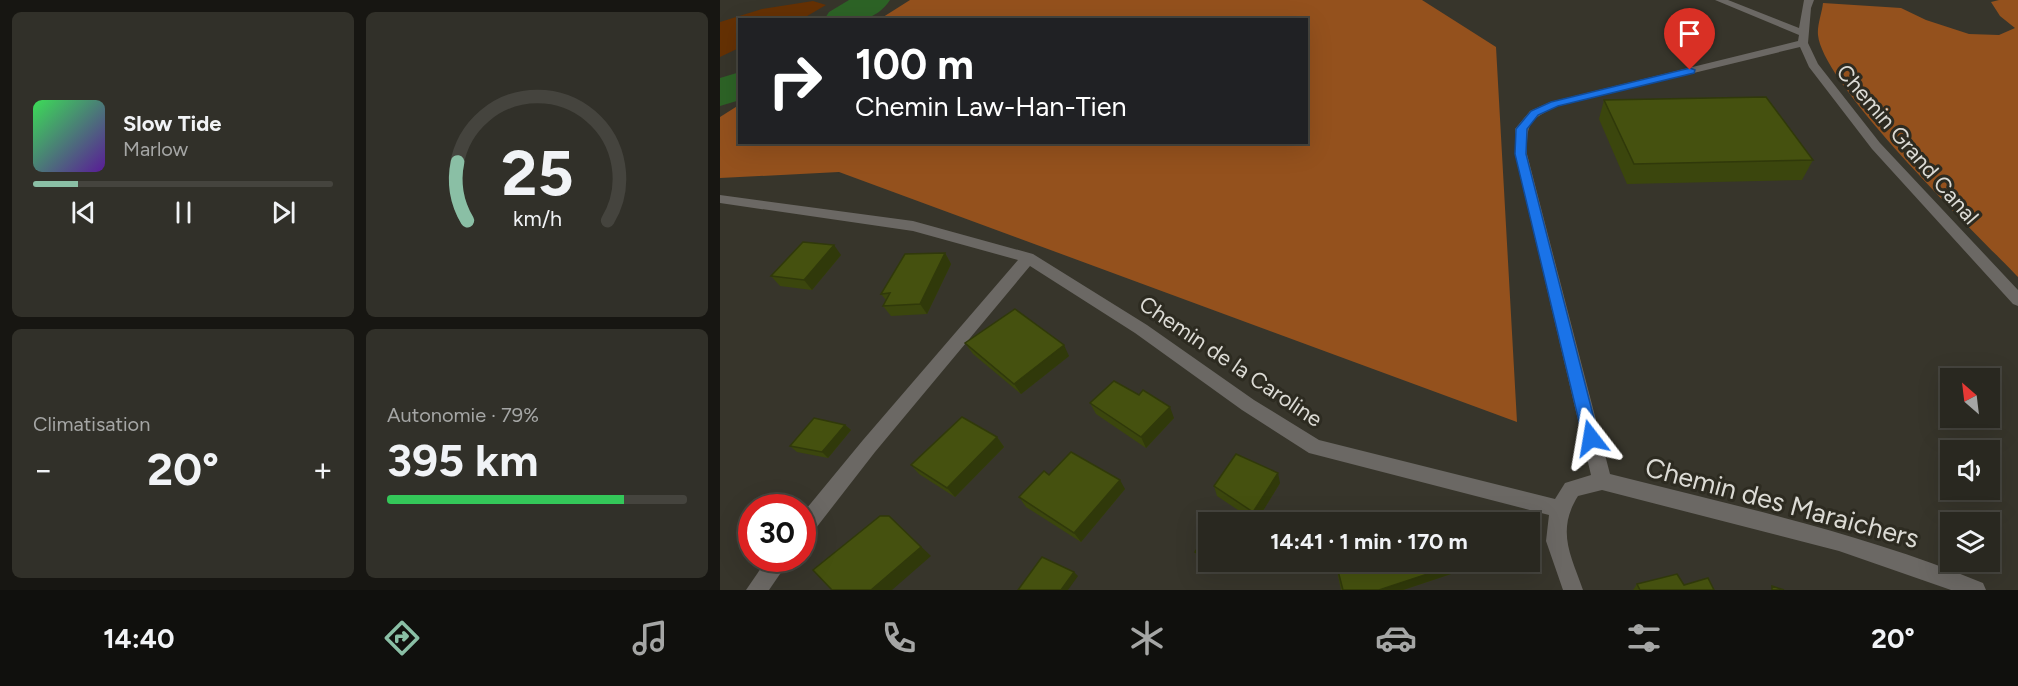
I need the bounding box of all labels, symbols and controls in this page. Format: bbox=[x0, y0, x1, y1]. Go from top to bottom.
pin bbox=[1664, 8, 1715, 70]
icon: arrive bbox=[1673, 17, 1706, 50]
text: 100 m bbox=[855, 39, 974, 90]
icon: right bbox=[756, 42, 834, 120]
street label: Chemin Grand Canal bbox=[1831, 59, 1984, 230]
text: Chemin Law-Han-Tien bbox=[855, 90, 1127, 123]
text: Slow Tide bbox=[123, 110, 222, 137]
text: Marlow bbox=[123, 137, 188, 161]
text: 25 bbox=[501, 137, 573, 212]
icon: previous bbox=[67, 196, 100, 229]
icon: pause bbox=[167, 196, 200, 229]
icon: next bbox=[267, 196, 300, 229]
text: km/h bbox=[513, 207, 561, 232]
street label: Chemin de la Caroline bbox=[1134, 290, 1327, 433]
north arrow bbox=[1940, 368, 2000, 428]
map controls bbox=[1940, 368, 2000, 572]
text: Autonomie · 79% bbox=[387, 403, 539, 427]
position arrow bbox=[1559, 406, 1623, 470]
text: Climatisation bbox=[33, 412, 150, 436]
text: 395 km bbox=[387, 433, 538, 487]
button: sound bbox=[1940, 440, 2000, 500]
text: 20° bbox=[147, 442, 219, 496]
text: − bbox=[33, 450, 54, 489]
text: + bbox=[312, 450, 333, 489]
street label: Chemin des Maraichers bbox=[1642, 450, 1923, 555]
speed limit sign: 30 bbox=[738, 494, 816, 572]
button: layers bbox=[1940, 512, 2000, 572]
text: 14:41 · 1 min · 170 m bbox=[1270, 528, 1468, 555]
icon: directions bbox=[381, 617, 423, 659]
icon: music bbox=[629, 617, 671, 659]
icon: phone bbox=[878, 617, 920, 659]
icon: climate bbox=[1126, 617, 1168, 659]
icon: car bbox=[1375, 617, 1417, 659]
icon: filters bbox=[1623, 617, 1665, 659]
text: 14:40 bbox=[103, 622, 174, 655]
text: 20° bbox=[1871, 622, 1915, 655]

